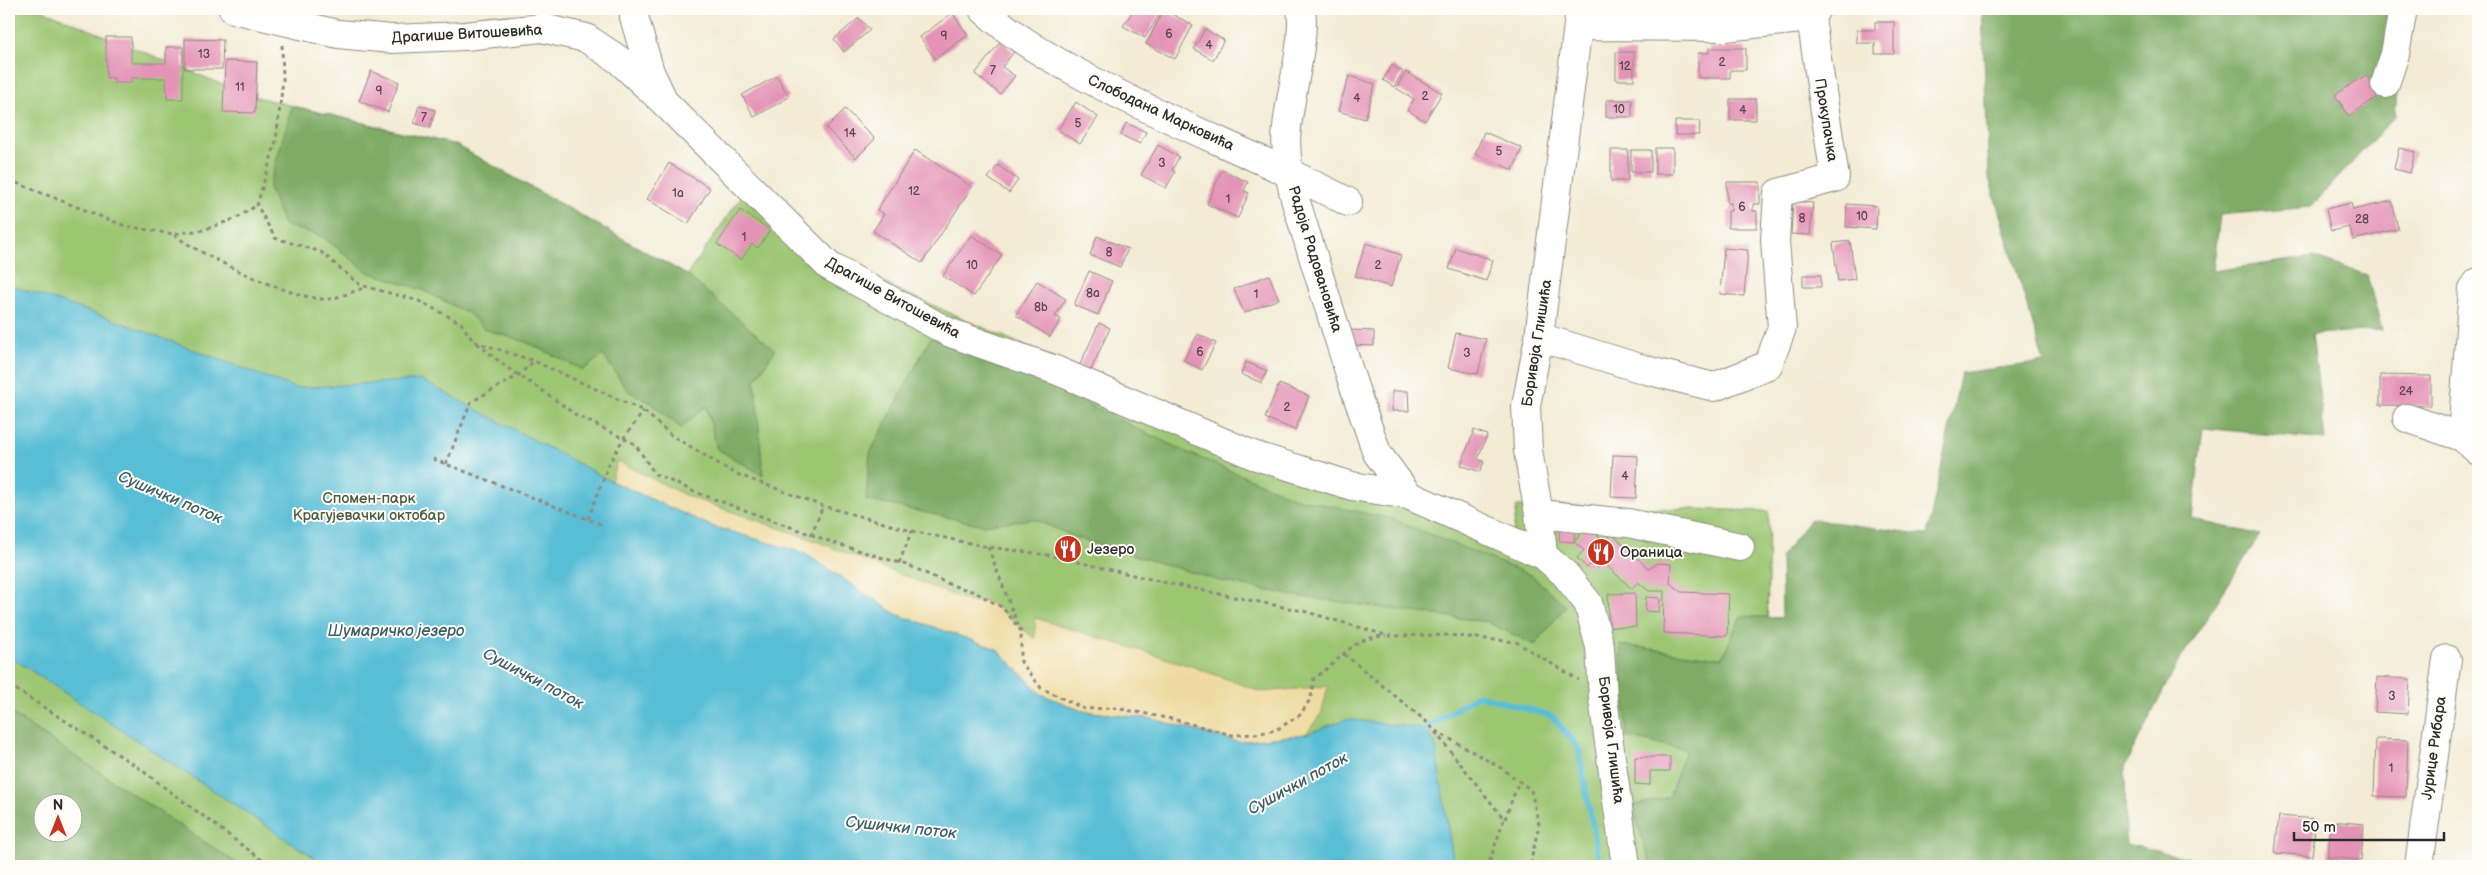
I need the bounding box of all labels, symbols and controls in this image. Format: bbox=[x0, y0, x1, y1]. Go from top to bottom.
street label: Драгише Витошевића bbox=[391, 21, 543, 47]
house number: 6 bbox=[1165, 27, 1173, 42]
house number: 9 bbox=[941, 29, 948, 44]
house number: 4 bbox=[1205, 38, 1213, 53]
house number: 13 bbox=[198, 47, 210, 62]
house number: 2 bbox=[1718, 55, 1726, 70]
house number: 12 bbox=[1619, 59, 1631, 74]
house number: 7 bbox=[990, 63, 996, 78]
street label: Слободана Марковића bbox=[1085, 71, 1237, 155]
street label: Прокупачка bbox=[1810, 77, 1842, 163]
house number: 11 bbox=[235, 80, 245, 95]
house number: 9 bbox=[376, 84, 383, 99]
house number: 2 bbox=[1421, 89, 1429, 104]
house number: 4 bbox=[1353, 91, 1361, 106]
house number: 10 bbox=[1613, 102, 1625, 117]
house number: 4 bbox=[1739, 103, 1747, 118]
house number: 7 bbox=[421, 110, 427, 125]
house number: 5 bbox=[1075, 116, 1082, 131]
house number: 14 bbox=[844, 126, 857, 141]
house number: 5 bbox=[1496, 144, 1503, 159]
house number: 3 bbox=[1158, 156, 1166, 171]
street label: Радоја Радовановића bbox=[1284, 183, 1346, 335]
house number: 12 bbox=[908, 184, 920, 199]
house number: 1a bbox=[672, 186, 684, 201]
house number: 1 bbox=[1226, 192, 1230, 207]
house number: 6 bbox=[1738, 200, 1746, 215]
house number: 10 bbox=[1856, 209, 1868, 224]
house number: 8 bbox=[1799, 211, 1806, 226]
house number: 28 bbox=[2355, 212, 2369, 227]
house number: 1 bbox=[742, 230, 746, 245]
house number: 8 bbox=[1106, 245, 1113, 260]
street label: Драгише Витошевића bbox=[822, 253, 964, 343]
house number: 10 bbox=[966, 258, 978, 273]
house number: 2 bbox=[1374, 258, 1382, 273]
street label: Боривоја Глишића bbox=[1518, 278, 1556, 408]
house number: 8a bbox=[1086, 286, 1100, 301]
house number: 1 bbox=[1254, 287, 1258, 302]
house number: 8b bbox=[1034, 300, 1048, 315]
house number: 6 bbox=[1196, 345, 1204, 360]
house number: 3 bbox=[1463, 346, 1471, 361]
house number: 24 bbox=[2399, 384, 2414, 399]
house number: 2 bbox=[1283, 400, 1291, 415]
water label: Сушички поток bbox=[115, 467, 225, 529]
house number: 4 bbox=[1621, 469, 1629, 484]
park label: Спомен-парк Крагујевачки октобар bbox=[293, 489, 446, 525]
restaurant icon: Језеро bbox=[1053, 534, 1083, 564]
restaurant icon: Ораница bbox=[1586, 537, 1616, 567]
place label: Језеро bbox=[1087, 540, 1134, 559]
place label: Ораница bbox=[1620, 543, 1683, 562]
water label: Шумаричко језеро bbox=[328, 622, 465, 641]
water label: Сушички поток bbox=[479, 644, 587, 714]
street label: Боривоја Глишића bbox=[1594, 675, 1628, 805]
house number: 3 bbox=[2388, 689, 2396, 704]
street label: Јурице Рибара bbox=[2417, 695, 2451, 801]
water label: Сушички поток bbox=[1245, 748, 1352, 819]
house number: 1 bbox=[2389, 761, 2393, 776]
north arrow bbox=[32, 792, 82, 842]
text: N bbox=[53, 797, 63, 814]
scale bar bbox=[2294, 810, 2444, 842]
water label: Сушички поток bbox=[845, 813, 958, 843]
text: 50 m bbox=[2302, 818, 2336, 837]

